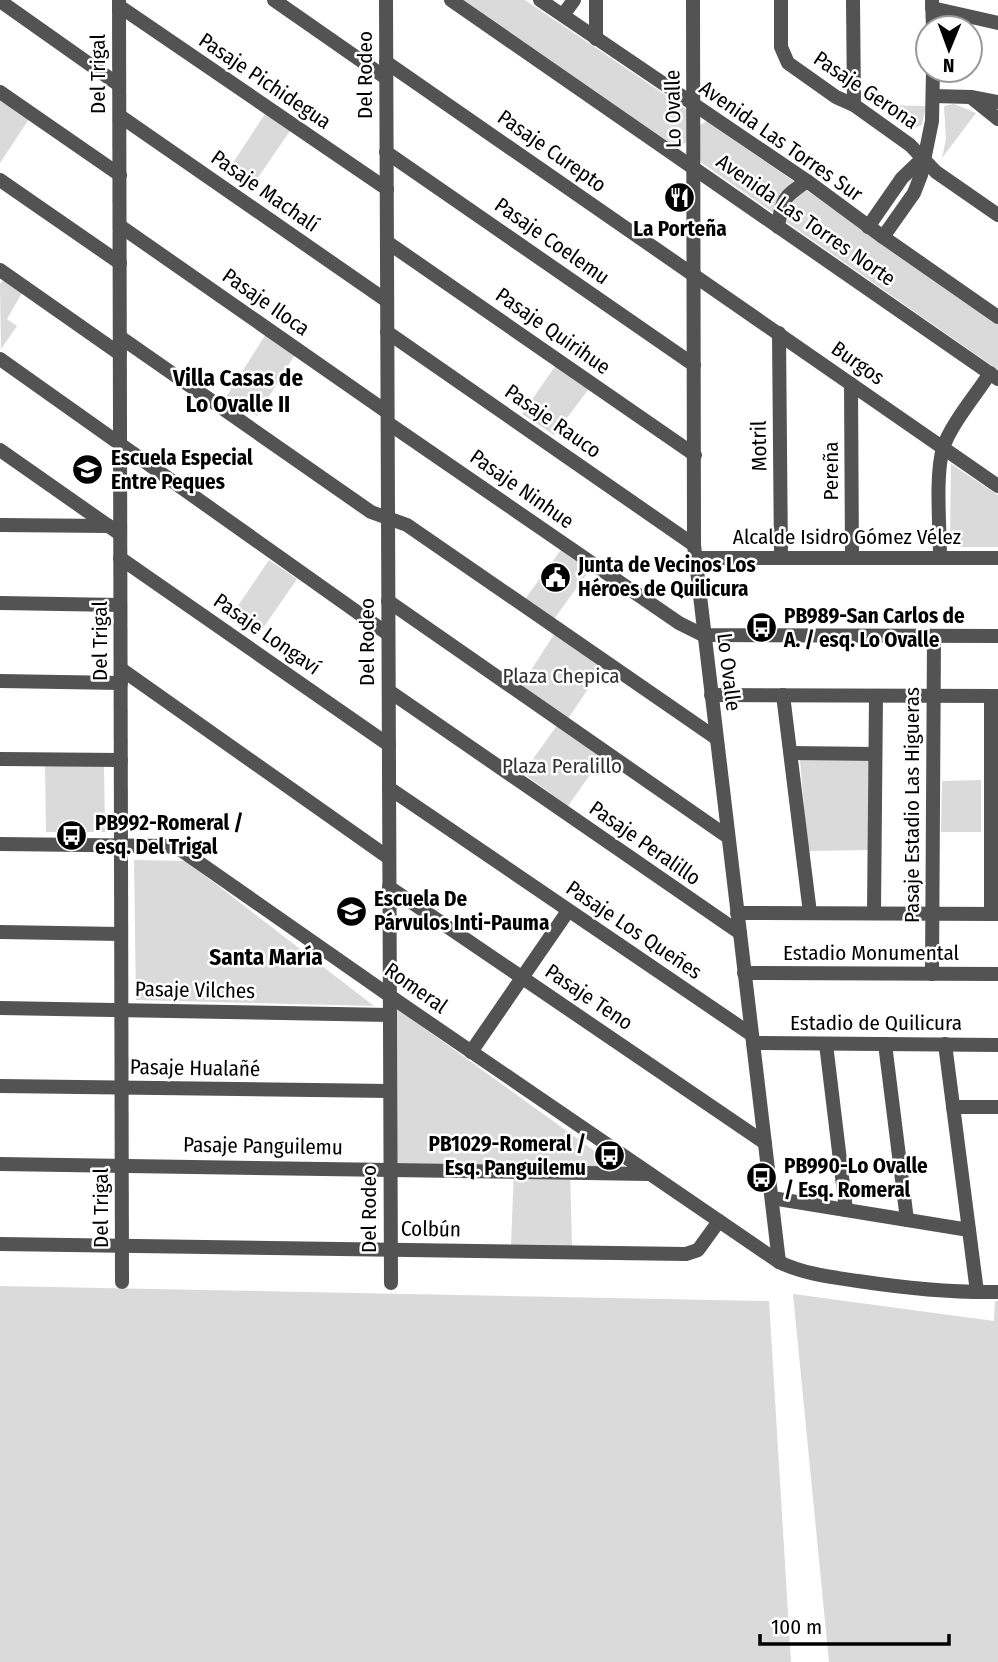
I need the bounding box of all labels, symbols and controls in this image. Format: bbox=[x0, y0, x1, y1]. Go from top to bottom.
north arrow bbox=[914, 14, 984, 84]
street label: Pasaje Pichidegua bbox=[194, 27, 336, 135]
street label: Del Rodeo bbox=[352, 31, 378, 119]
street label: Del Trigal bbox=[85, 34, 111, 114]
street label: Pasaje Gerona bbox=[809, 45, 923, 135]
text: N bbox=[943, 54, 955, 77]
street label: Lo Ovalle bbox=[659, 70, 687, 148]
street label: Avenida Las Torres Sur bbox=[694, 75, 868, 207]
street label: Pasaje Curepto bbox=[493, 104, 611, 198]
street label: Pasaje Machalí bbox=[206, 144, 324, 238]
street label: Avenida Las Torres Norte bbox=[711, 148, 901, 292]
restaurant icon: La Porteña bbox=[663, 180, 697, 214]
street label: Pasaje Coelemu bbox=[490, 192, 614, 290]
place label: La Porteña bbox=[633, 216, 727, 242]
street label: Pasaje Iloca bbox=[217, 263, 315, 341]
street label: Pasaje Quirihue bbox=[491, 282, 615, 380]
street label: Burgos bbox=[826, 335, 890, 391]
district label: Villa Casas de Lo Ovalle II bbox=[172, 364, 303, 418]
street label: Pasaje Rauco bbox=[500, 378, 606, 464]
street label: Motril bbox=[746, 420, 772, 472]
street label: Pereña bbox=[818, 441, 844, 501]
street label: Pasaje Ninhue bbox=[465, 444, 579, 534]
place label: Escuela Especial Entre Peques bbox=[111, 445, 253, 495]
school or university icon: Escuela Especial Entre Peques bbox=[71, 453, 105, 487]
street label: Alcalde Isidro Gómez Vélez bbox=[733, 524, 961, 550]
place label: Junta de Vecinos Los Héroes de Quilicura bbox=[577, 552, 756, 602]
public building icon: Junta de Vecinos Los Héroes de Quilicura bbox=[538, 560, 572, 594]
street label: Pasaje Longaví bbox=[209, 588, 325, 680]
street label: Del Rodeo bbox=[354, 598, 380, 686]
street label: Del Trigal bbox=[87, 601, 113, 681]
place label: PB989-San Carlos de A. / esq. Lo Ovalle bbox=[783, 603, 965, 653]
bus stop icon: PB989-San Carlos de A. / esq. Lo Ovalle bbox=[744, 611, 778, 645]
street label: Lo Ovalle bbox=[711, 631, 747, 713]
park label: Plaza Chepica bbox=[502, 663, 620, 689]
street label: Pasaje Estadio Las Higueras bbox=[899, 687, 925, 923]
park label: Plaza Peralillo bbox=[502, 753, 622, 779]
street label: Pasaje Peralillo bbox=[584, 795, 706, 891]
place label: PB992-Romeral / esq. Del Trigal bbox=[95, 810, 243, 860]
bus stop icon: PB992-Romeral / esq. Del Trigal bbox=[55, 818, 89, 852]
street label: Pasaje Los Queñes bbox=[561, 875, 707, 985]
place label: Escuela De Párvulos Inti-Pauma bbox=[374, 886, 549, 936]
school or university icon: Escuela De Párvulos Inti-Pauma bbox=[334, 894, 368, 928]
street label: Estadio Monumental bbox=[783, 940, 960, 966]
district label: Santa María bbox=[209, 943, 323, 971]
street label: Romeral bbox=[379, 957, 453, 1019]
street label: Pasaje Teno bbox=[540, 958, 638, 1036]
street label: Pasaje Vilches bbox=[135, 976, 255, 1004]
street label: Estadio de Quilicura bbox=[790, 1010, 962, 1036]
street label: Pasaje Hualañé bbox=[130, 1054, 260, 1082]
place label: PB1029-Romeral / Esq. Panguilemu bbox=[429, 1131, 586, 1181]
street label: Pasaje Panguilemu bbox=[183, 1132, 343, 1160]
bus stop icon: PB1029-Romeral / Esq. Panguilemu bbox=[592, 1139, 626, 1173]
place label: PB990-Lo Ovalle / Esq. Romeral bbox=[784, 1153, 928, 1203]
bus stop icon: PB990-Lo Ovalle / Esq. Romeral bbox=[744, 1161, 778, 1195]
street label: Del Rodeo bbox=[356, 1165, 382, 1253]
street label: Del Trigal bbox=[88, 1168, 114, 1248]
street label: Colbún bbox=[401, 1215, 461, 1243]
scale bar bbox=[760, 1602, 949, 1646]
text: 100 m bbox=[771, 1614, 822, 1640]

